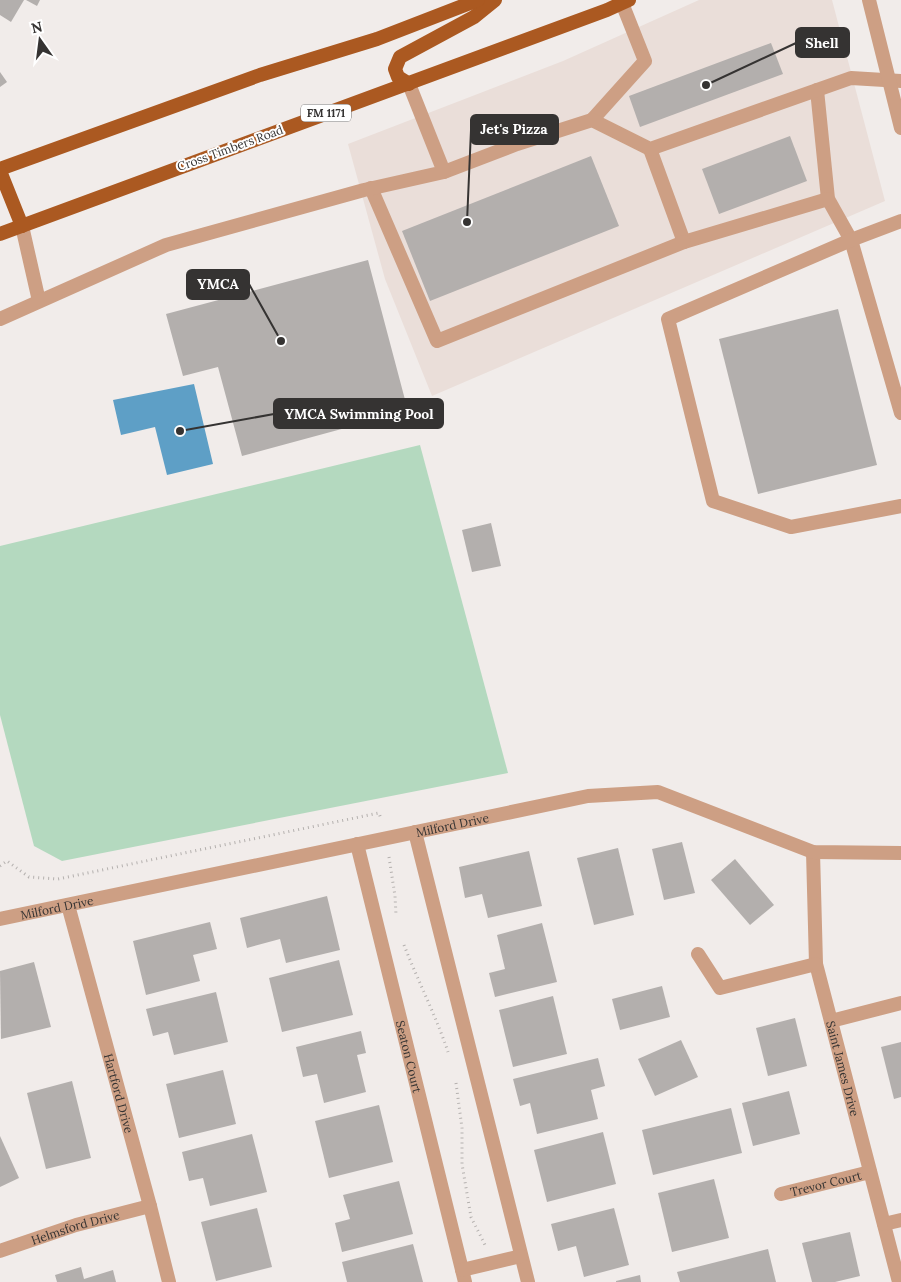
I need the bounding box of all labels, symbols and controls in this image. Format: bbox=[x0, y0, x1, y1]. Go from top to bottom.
north arrow bbox=[15, 15, 65, 65]
text: N bbox=[29, 17, 44, 37]
callout: Shell bbox=[796, 28, 849, 57]
text: Shell bbox=[805, 34, 839, 52]
road number: FM 1171 bbox=[301, 105, 351, 122]
callout: Jet's Pizza bbox=[471, 115, 558, 144]
text: Jet's Pizza bbox=[480, 120, 548, 138]
street label: Cross Timbers Road bbox=[175, 122, 285, 174]
callout: YMCA bbox=[187, 270, 249, 299]
text: YMCA bbox=[197, 275, 239, 293]
callout: YMCA Swimming Pool bbox=[274, 399, 443, 428]
text: YMCA Swimming Pool bbox=[284, 405, 434, 423]
street label: Milford Drive bbox=[414, 809, 491, 839]
street label: Milford Drive bbox=[19, 892, 95, 922]
street label: Seaton Court bbox=[393, 1019, 426, 1095]
street label: Saint James Drive bbox=[824, 1019, 863, 1118]
street label: Hartford Drive bbox=[101, 1052, 137, 1135]
street label: Trevor Court bbox=[788, 1167, 863, 1199]
street label: Helmsford Drive bbox=[29, 1207, 121, 1247]

